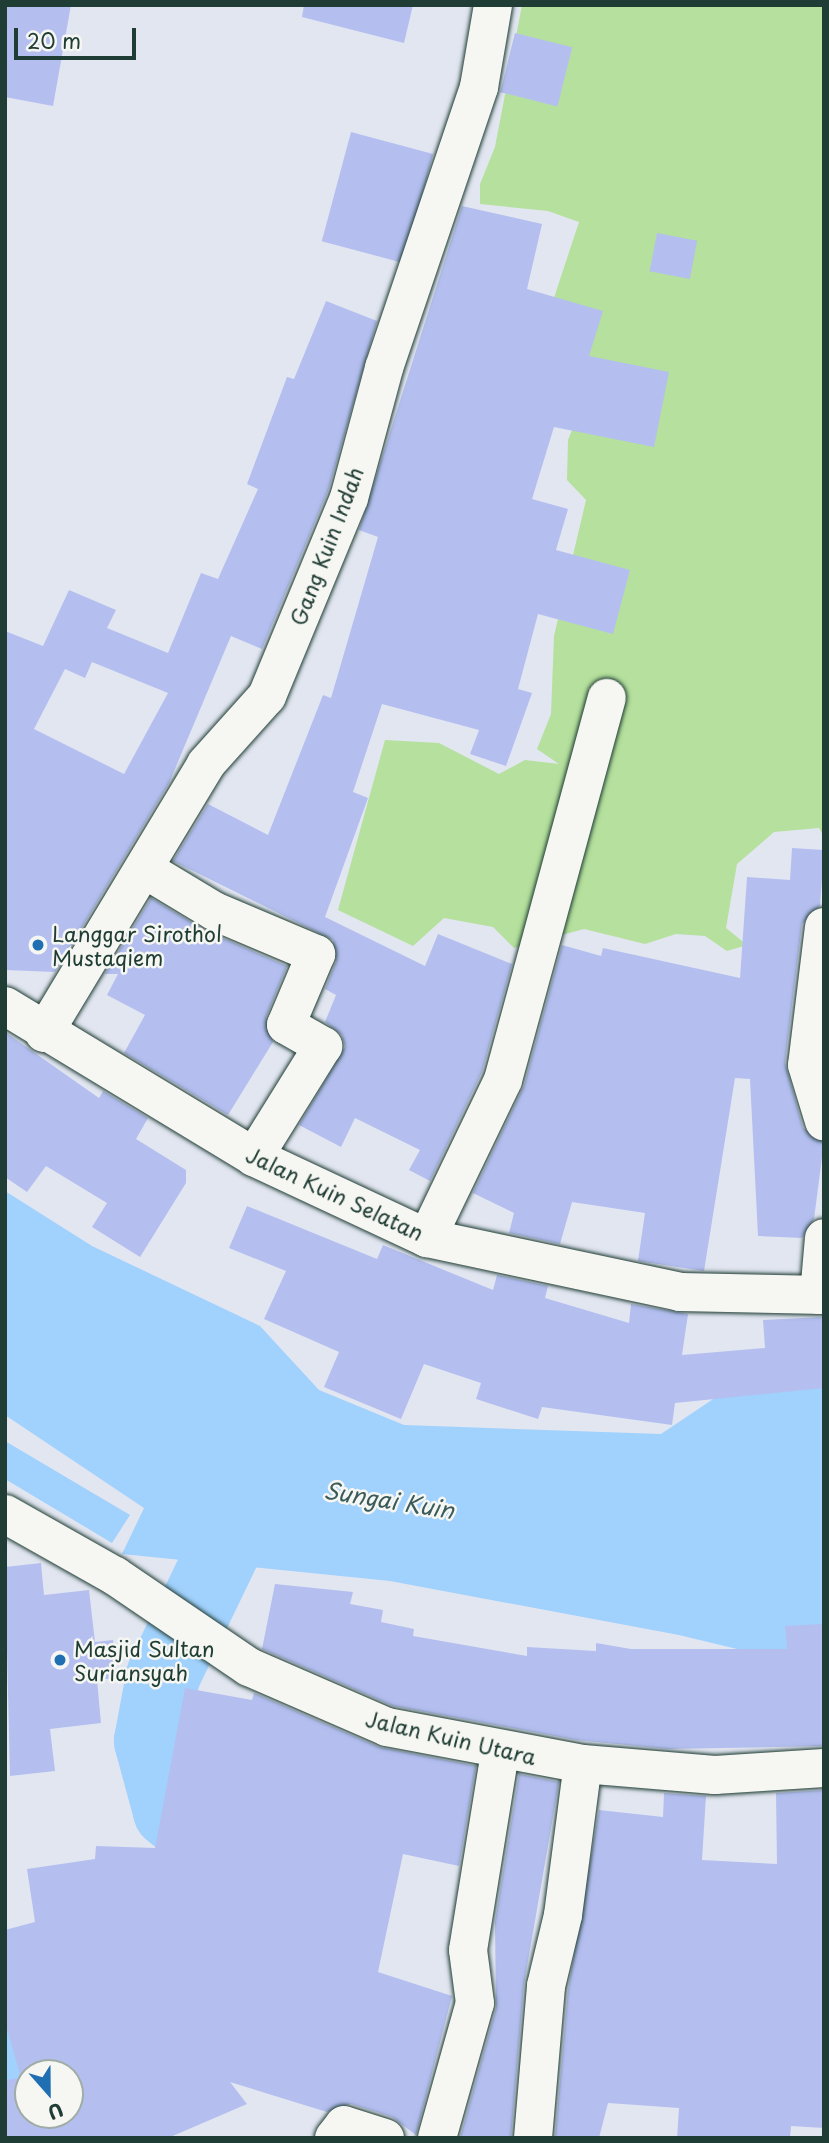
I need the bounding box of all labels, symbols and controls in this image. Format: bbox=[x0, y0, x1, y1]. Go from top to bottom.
scale bar bbox=[18, 14, 140, 58]
text: 20 m bbox=[27, 24, 81, 56]
street label: Gang Kuin Indah bbox=[284, 462, 368, 630]
place label: Langgar Sirothol Mustaqiem bbox=[52, 920, 223, 970]
marker: Langgar Sirothol Mustaqiem bbox=[30, 937, 46, 953]
street label: Jalan Kuin Selatan bbox=[242, 1141, 428, 1245]
water label: Sungai Kuin bbox=[321, 1476, 457, 1524]
place label: Masjid Sultan Suriansyah bbox=[74, 1635, 214, 1685]
marker: Masjid Sultan Suriansyah bbox=[52, 1652, 68, 1668]
street label: Jalan Kuin Utara bbox=[363, 1705, 539, 1769]
north arrow bbox=[14, 2059, 84, 2129]
text: U bbox=[44, 2096, 68, 2127]

